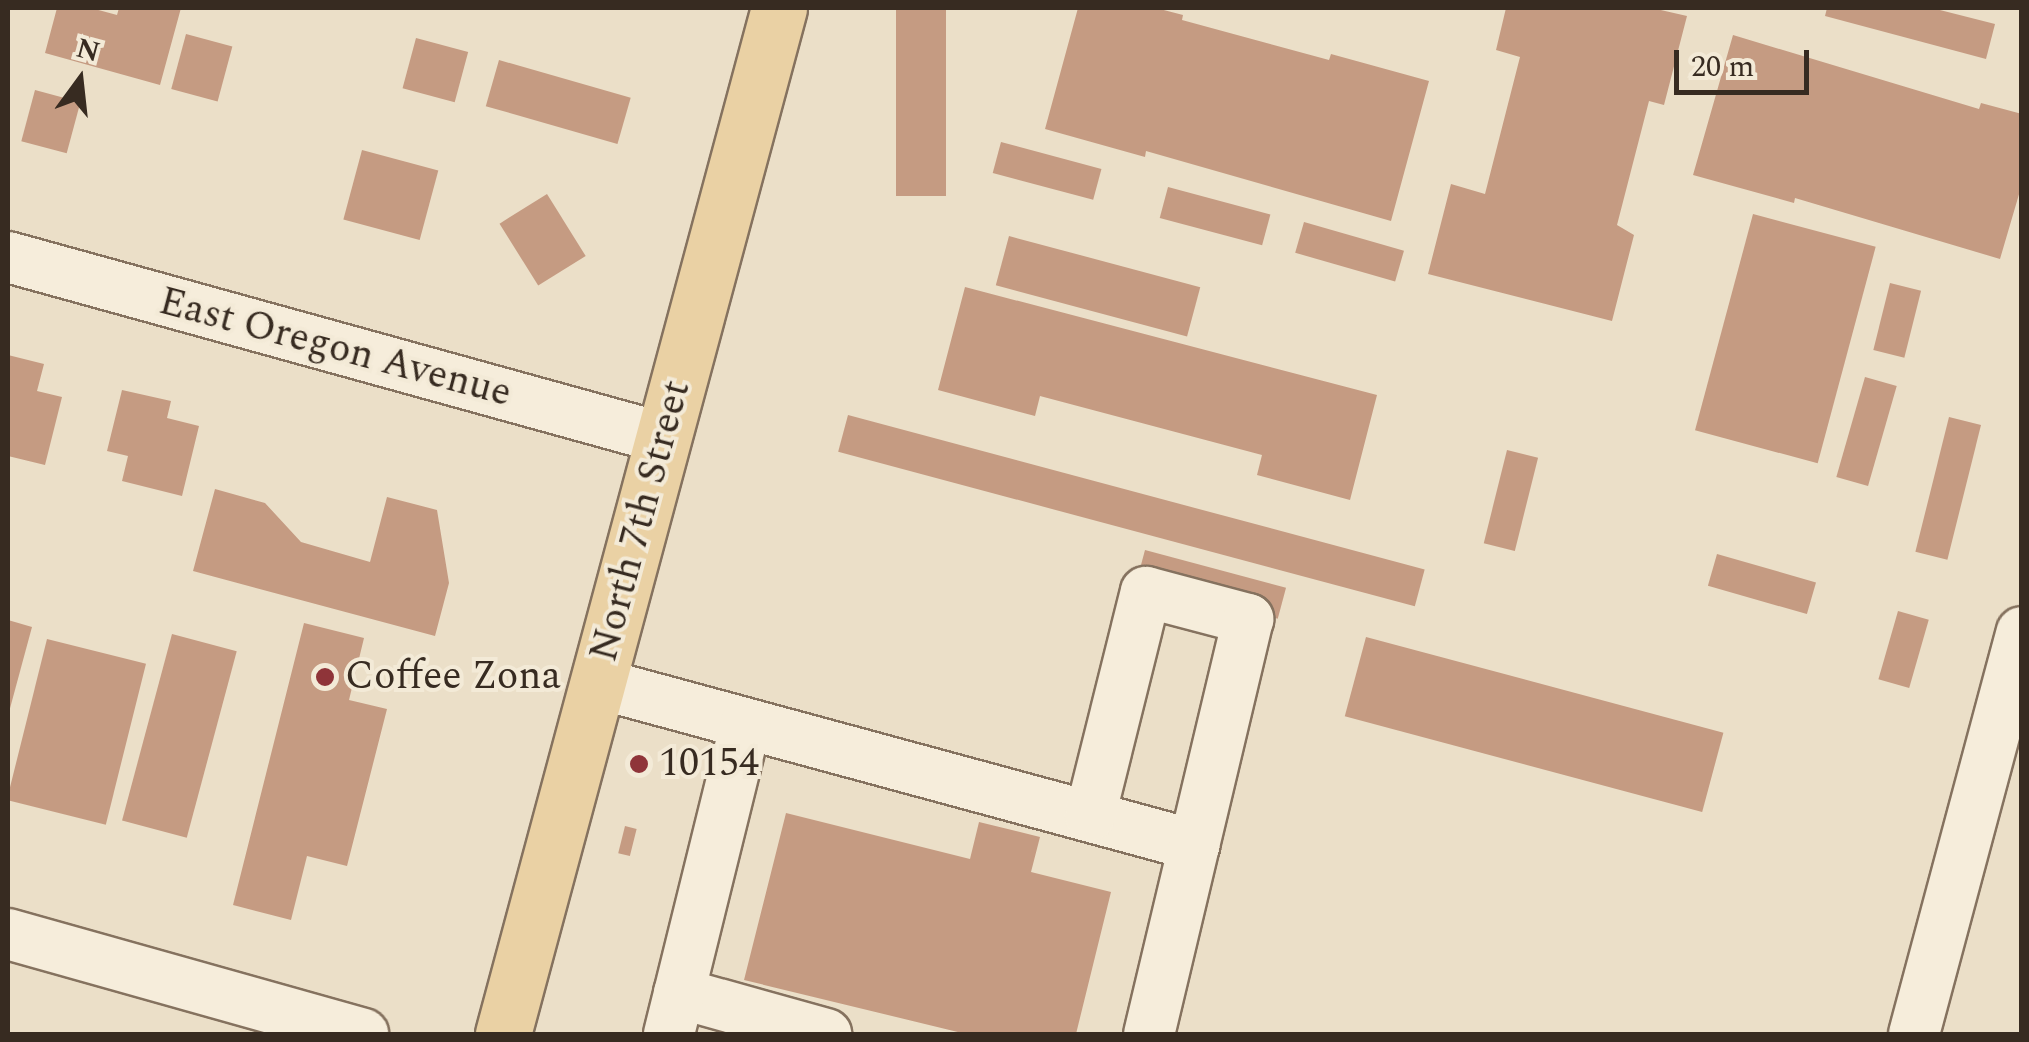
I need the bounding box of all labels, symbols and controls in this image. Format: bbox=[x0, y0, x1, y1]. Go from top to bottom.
text: N bbox=[71, 27, 104, 74]
north arrow bbox=[30, 30, 130, 130]
scale bar bbox=[1679, 30, 1814, 92]
text: 20 m bbox=[1691, 44, 1754, 90]
street label: East Oregon Avenue bbox=[154, 278, 516, 418]
street label: North 7th Street bbox=[580, 375, 702, 667]
place label: Coffee Zona bbox=[345, 653, 561, 701]
marker: Coffee Zona bbox=[314, 666, 336, 688]
place label: 10154 bbox=[659, 740, 759, 788]
marker: 10154 bbox=[628, 753, 650, 775]

